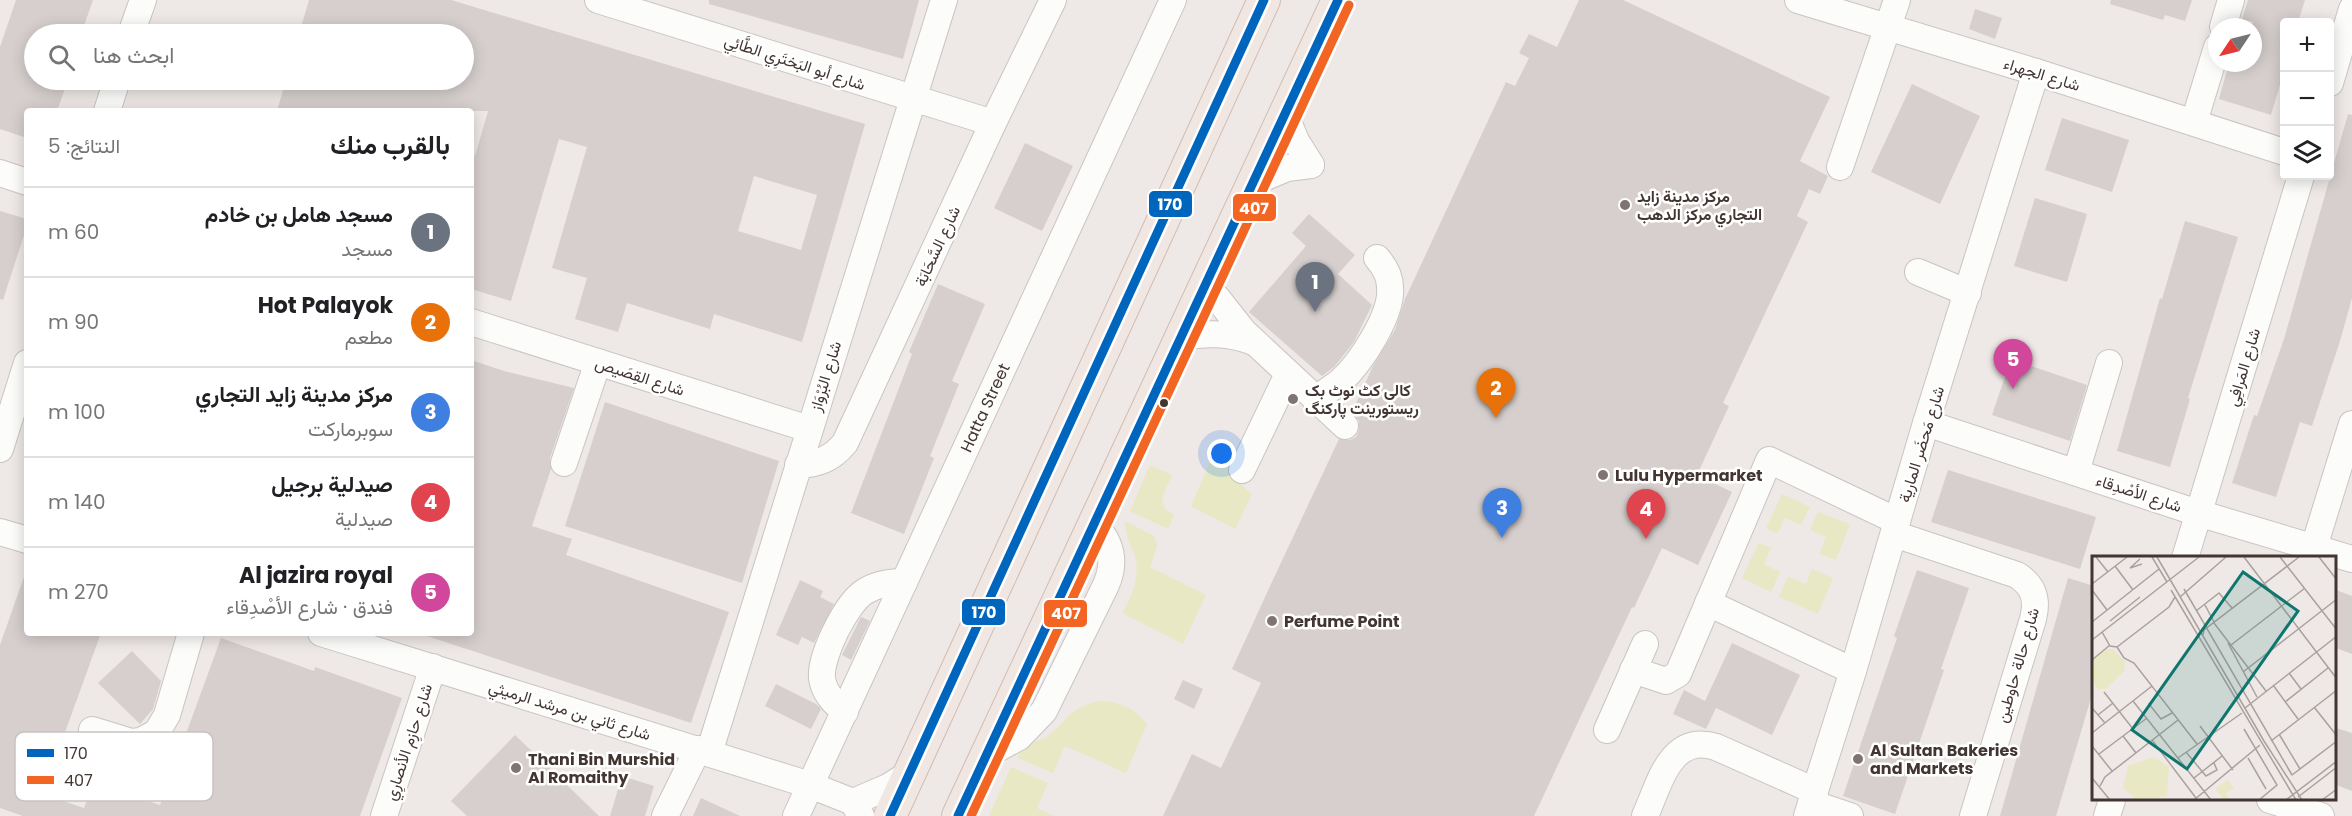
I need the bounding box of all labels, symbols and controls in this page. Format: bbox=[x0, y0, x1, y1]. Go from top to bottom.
north arrow bbox=[2208, 18, 2262, 72]
map controls bbox=[2280, 18, 2334, 180]
button: + bbox=[2280, 18, 2334, 72]
search box bbox=[24, 24, 474, 90]
street label: شارع أبو البَختَرِي الطَّائِي bbox=[721, 29, 868, 98]
text: ابحث هنا bbox=[93, 40, 174, 71]
icon: search bbox=[45, 41, 78, 74]
street label: شارع الجهراء bbox=[2001, 52, 2083, 97]
button: − bbox=[2280, 72, 2334, 126]
button: layers bbox=[2280, 126, 2334, 180]
text: بالقرب منك bbox=[330, 127, 450, 163]
text: النتائج: 5 bbox=[48, 132, 120, 160]
place label: مركز مدينة زايد التجاري مركز الدهب bbox=[1637, 185, 1762, 228]
line badge: 170 bbox=[1148, 190, 1193, 218]
text: 170 bbox=[1157, 193, 1183, 216]
line badge: 407 bbox=[1232, 193, 1277, 222]
text: 407 bbox=[1239, 197, 1269, 220]
marker: مركز مدينة زايد التجاري مركز الدهب bbox=[1618, 198, 1632, 212]
text: مسجد هامل بن خادم bbox=[205, 199, 393, 230]
street label: شارع السَّحَابَة bbox=[909, 202, 966, 290]
text: 60 m bbox=[48, 218, 99, 246]
text: 1 bbox=[427, 218, 434, 246]
text: مسجد bbox=[341, 235, 393, 263]
pin: 1 bbox=[1296, 262, 1334, 312]
text: Hot Palayok bbox=[258, 290, 393, 321]
text: 90 m bbox=[48, 308, 99, 336]
text: 2 bbox=[425, 308, 436, 336]
text: مطعم bbox=[345, 323, 393, 351]
street label: شارع المَرافِي bbox=[2221, 325, 2268, 410]
street label: شارع البُرْوَاز bbox=[804, 338, 847, 415]
pin: 5 bbox=[1994, 340, 2032, 389]
street label: شارع القِصَيص bbox=[592, 351, 687, 402]
street label: Hatta Street bbox=[955, 359, 1016, 456]
pin: 2 bbox=[1476, 368, 1516, 418]
text: مركز مدينة زايد التجاري bbox=[195, 379, 393, 410]
place label: کالی کٹ نوٹ بک ریستورینت پارکنگ bbox=[1305, 379, 1419, 420]
street label: شارع مَحضَر المارية bbox=[1893, 383, 1950, 505]
marker: کالی کٹ نوٹ بک ریستورینت پارکنگ bbox=[1286, 392, 1300, 406]
unlabelled marker bbox=[1158, 397, 1170, 409]
text: 100 m bbox=[48, 398, 105, 426]
text: 3 bbox=[424, 398, 437, 426]
text: سوبرماركت bbox=[308, 415, 393, 443]
your location bbox=[1207, 439, 1236, 468]
place label: Lulu Hypermarket bbox=[1615, 464, 1763, 487]
marker: Lulu Hypermarket bbox=[1596, 468, 1610, 482]
text: صيدلية برجيل bbox=[271, 469, 393, 500]
street label: شارع الأصْدِقاء bbox=[2093, 469, 2185, 518]
text: 140 m bbox=[48, 488, 106, 516]
text: 4 bbox=[424, 488, 437, 516]
pin: 3 bbox=[1482, 488, 1522, 538]
pin: 4 bbox=[1626, 490, 1666, 539]
text: صيدلية bbox=[335, 505, 393, 533]
inset map bbox=[2092, 556, 2337, 801]
text: Al jazira royal bbox=[239, 560, 393, 591]
text: 270 m bbox=[48, 578, 109, 606]
text: 5 bbox=[424, 578, 437, 606]
text: فندق · شارع الأصْدِقاء bbox=[226, 593, 393, 621]
line badge: 170 bbox=[961, 598, 1006, 626]
line badge: 407 bbox=[1043, 599, 1088, 628]
text: 170 bbox=[971, 601, 997, 624]
text: 407 bbox=[1051, 602, 1081, 625]
street label: شارع حالة حاوطين bbox=[1990, 605, 2045, 725]
place label: Perfume Point bbox=[1284, 610, 1400, 633]
marker: Perfume Point bbox=[1265, 614, 1279, 628]
street label: شارع ثاني بن مرشد الرميثي bbox=[485, 675, 654, 748]
street label: شارع حازِم الأنصارِي bbox=[379, 681, 440, 804]
legend bbox=[15, 732, 213, 801]
place label: Al Sultan Bakeries and Markets bbox=[1870, 739, 2018, 780]
text: 170 bbox=[64, 742, 88, 765]
place label: Thani Bin Murshid Al Romaithy bbox=[528, 748, 675, 789]
marker: Al Sultan Bakeries and Markets bbox=[1851, 752, 1865, 766]
marker: Thani Bin Murshid Al Romaithy bbox=[509, 761, 523, 775]
text: 407 bbox=[64, 769, 93, 792]

